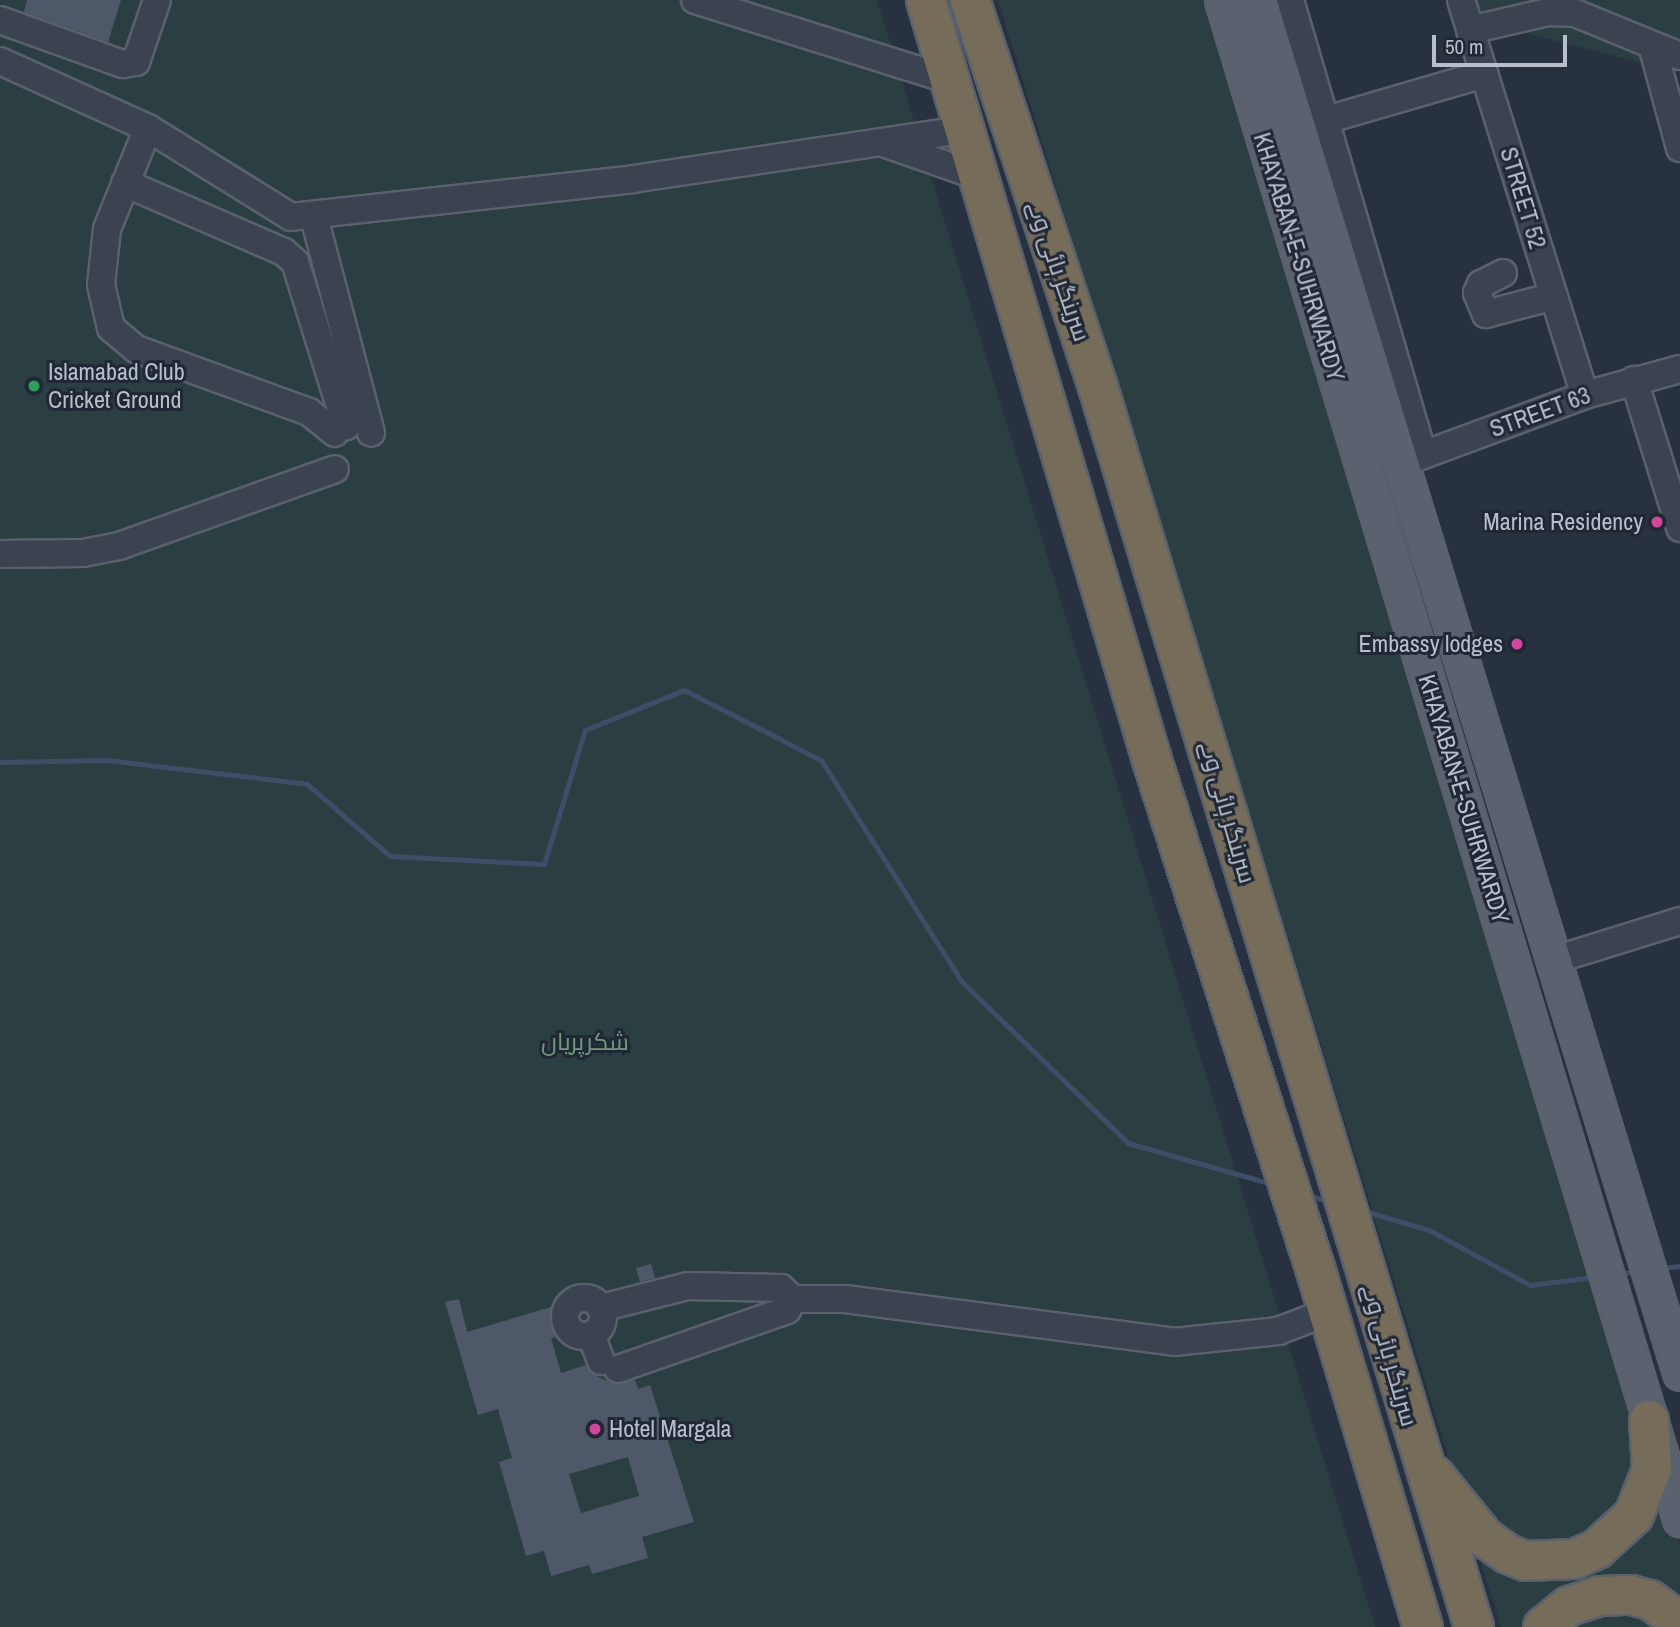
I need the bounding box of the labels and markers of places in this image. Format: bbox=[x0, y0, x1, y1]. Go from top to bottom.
place label: Islamabad Club Cricket Ground bbox=[48, 358, 185, 414]
marker: Islamabad Club Cricket Ground bbox=[26, 378, 42, 394]
place label: Marina Residency bbox=[1483, 508, 1643, 536]
marker: Marina Residency bbox=[1649, 514, 1665, 530]
place label: Embassy lodges bbox=[1359, 630, 1503, 658]
marker: Embassy lodges bbox=[1509, 636, 1525, 652]
place label: Hotel Margala bbox=[609, 1415, 731, 1443]
marker: Hotel Margala bbox=[587, 1421, 603, 1437]

